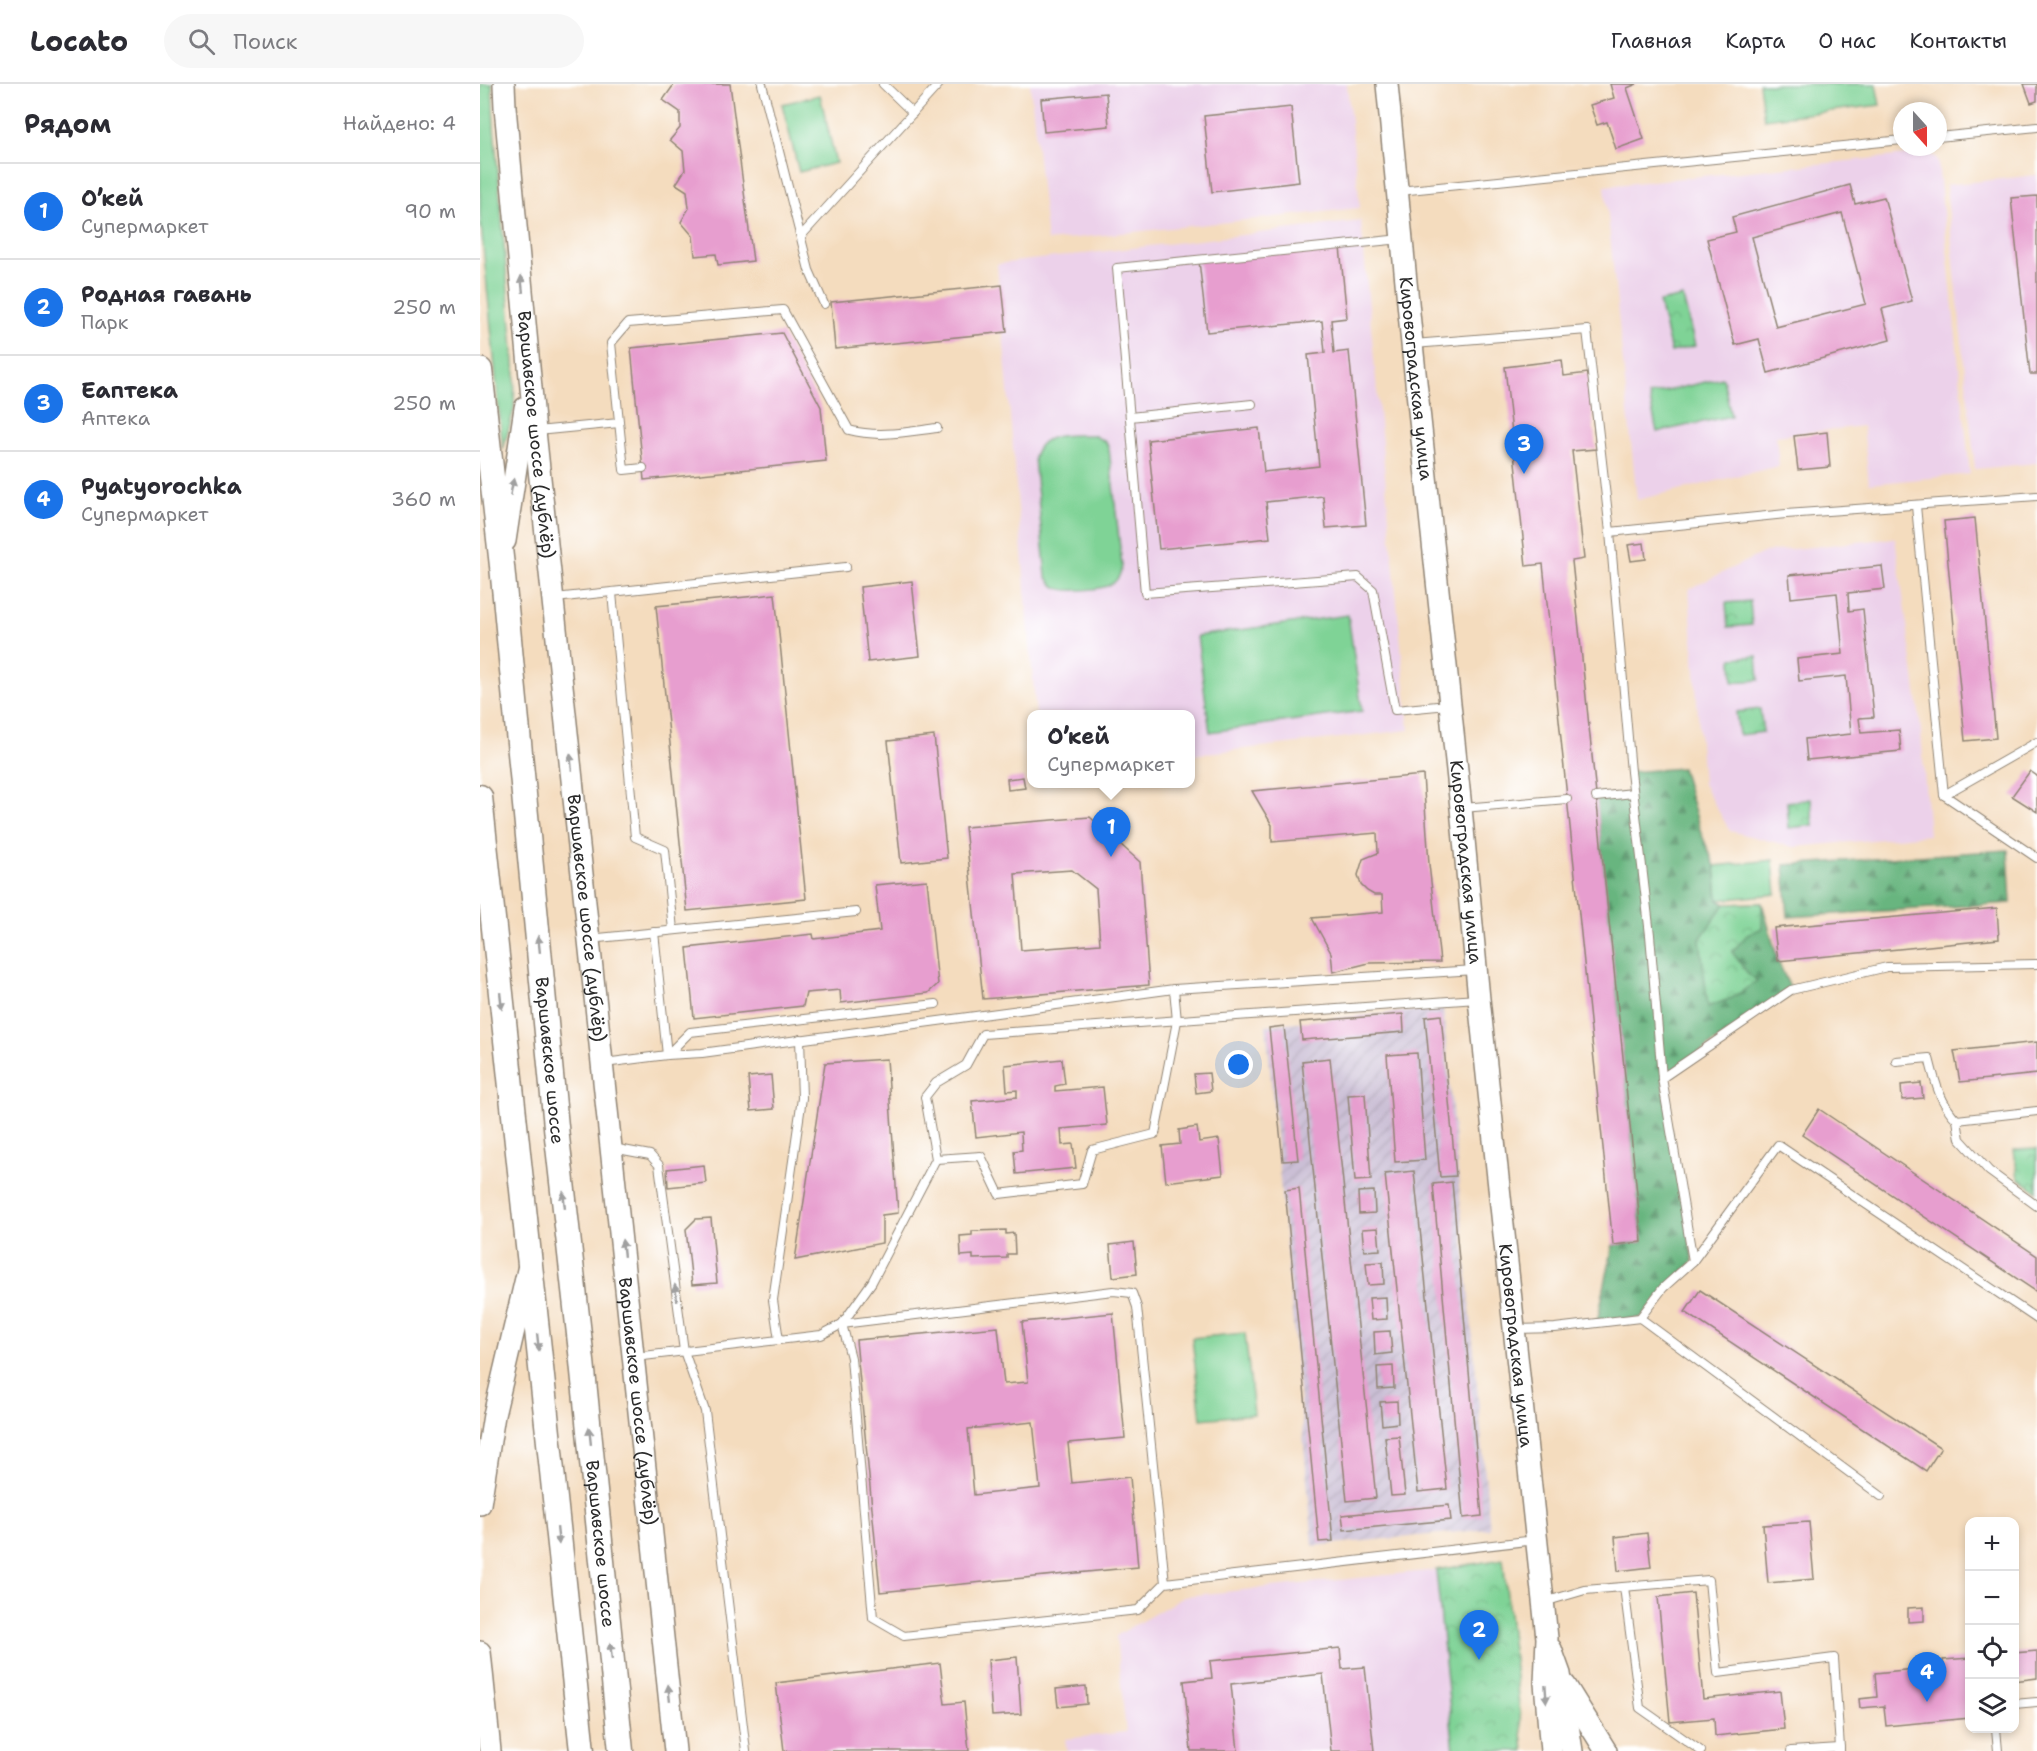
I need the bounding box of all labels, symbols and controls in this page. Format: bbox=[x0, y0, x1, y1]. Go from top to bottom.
search box bbox=[164, 14, 584, 68]
text: Locato bbox=[30, 22, 128, 60]
icon: search bbox=[185, 25, 218, 58]
text: Поиск bbox=[233, 27, 297, 56]
text: Главная bbox=[1611, 27, 1692, 55]
text: Карта bbox=[1725, 27, 1785, 55]
text: О нас bbox=[1818, 27, 1876, 55]
text: Контакты bbox=[1909, 27, 2007, 55]
north arrow bbox=[1893, 102, 1947, 156]
text: Рядом bbox=[24, 106, 111, 141]
text: Найдено: 4 bbox=[343, 110, 456, 136]
text: О’кей bbox=[81, 184, 143, 213]
text: 1 bbox=[39, 198, 48, 224]
text: 90 m bbox=[404, 198, 456, 224]
text: Супермаркет bbox=[81, 213, 208, 239]
one-way arrow bbox=[517, 274, 527, 293]
street label: Кировоградская улица bbox=[1394, 276, 1438, 482]
text: Родная гавань bbox=[81, 280, 252, 309]
text: 2 bbox=[37, 294, 51, 320]
text: 250 m bbox=[392, 294, 456, 320]
text: Парк bbox=[81, 309, 128, 335]
street label: Варшавское шоссе (дублёр) bbox=[512, 310, 560, 560]
text: Еаптека bbox=[81, 376, 178, 405]
text: 3 bbox=[37, 390, 51, 416]
text: 250 m bbox=[392, 390, 456, 416]
text: Аптека bbox=[81, 405, 150, 431]
pin: 3 bbox=[1504, 424, 1544, 474]
text: Pyatyorochka bbox=[81, 472, 242, 501]
one-way arrow bbox=[508, 477, 517, 496]
text: 4 bbox=[37, 486, 51, 512]
text: 360 m bbox=[391, 486, 456, 512]
text: Супермаркет bbox=[81, 501, 208, 527]
popup bbox=[1027, 710, 1195, 788]
text: О’кей bbox=[1047, 722, 1110, 751]
text: Супермаркет bbox=[1047, 751, 1175, 777]
one-way arrow bbox=[566, 752, 576, 771]
street label: Кировоградская улица bbox=[1444, 759, 1488, 965]
street label: Варшавское шоссе (дублёр) bbox=[562, 793, 612, 1043]
pin: 1 bbox=[1092, 808, 1130, 857]
one-way arrow bbox=[534, 934, 544, 953]
street label: Варшавское шоссе bbox=[530, 976, 570, 1145]
one-way arrow bbox=[497, 992, 506, 1011]
your location bbox=[1224, 1050, 1253, 1079]
one-way arrow bbox=[559, 1191, 569, 1210]
one-way arrow bbox=[618, 1239, 628, 1258]
street label: Кировоградская улица bbox=[1493, 1242, 1539, 1448]
street label: Варшавское шоссе (дублёр) bbox=[613, 1276, 663, 1526]
one-way arrow bbox=[671, 1284, 681, 1303]
one-way arrow bbox=[533, 1333, 542, 1352]
one-way arrow bbox=[585, 1426, 595, 1445]
street label: Варшавское шоссе bbox=[580, 1459, 621, 1629]
map controls bbox=[1965, 1517, 2019, 1733]
button: + bbox=[1965, 1517, 2019, 1571]
one-way arrow bbox=[554, 1527, 563, 1546]
button: − bbox=[1965, 1571, 2019, 1625]
pin: 2 bbox=[1460, 1610, 1498, 1660]
button: locate bbox=[1965, 1625, 2019, 1679]
one-way arrow bbox=[606, 1641, 616, 1660]
pin: 4 bbox=[1908, 1652, 1946, 1702]
button: layers bbox=[1965, 1679, 2019, 1733]
one-way arrow bbox=[664, 1683, 674, 1702]
one-way arrow bbox=[1541, 1685, 1551, 1704]

